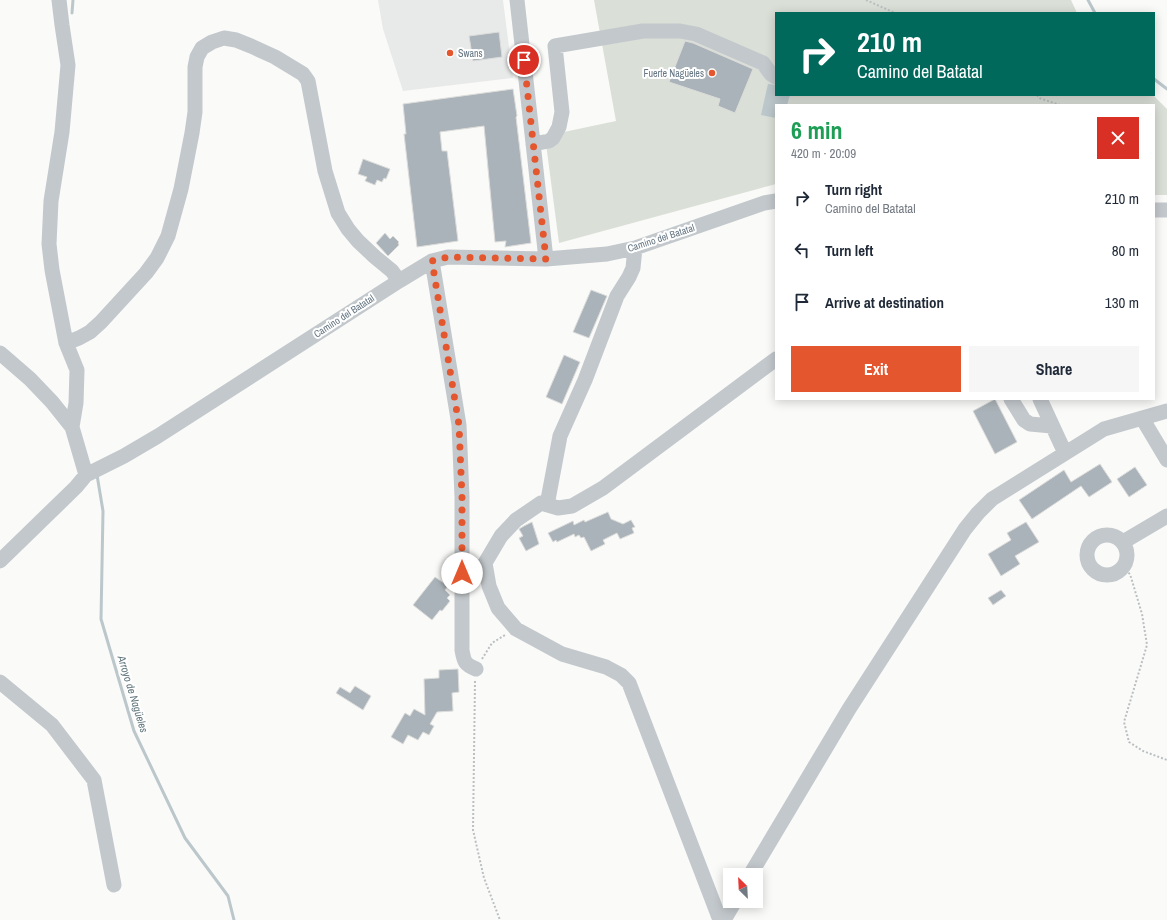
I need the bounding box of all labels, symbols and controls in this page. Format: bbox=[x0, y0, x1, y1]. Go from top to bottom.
text: 210 m bbox=[857, 23, 922, 61]
icon: right bbox=[791, 28, 843, 80]
pin bbox=[507, 43, 541, 77]
place label: Swans bbox=[458, 47, 483, 60]
marker: Swans bbox=[445, 48, 455, 58]
icon: arrive bbox=[513, 49, 535, 71]
text: Camino del Batatal bbox=[857, 59, 983, 84]
place label: Fuerte Nagüeles bbox=[643, 67, 704, 80]
marker: Fuerte Nagüeles bbox=[707, 68, 717, 78]
text: 6 min bbox=[791, 114, 842, 146]
button: close bbox=[1097, 117, 1139, 159]
text: 420 m · 20:09 bbox=[791, 145, 856, 162]
text: Turn right bbox=[825, 179, 882, 200]
icon: right bbox=[791, 187, 813, 209]
text: 210 m bbox=[1105, 188, 1139, 209]
text: Camino del Batatal bbox=[825, 200, 916, 217]
street label: Camino del Batatal bbox=[626, 221, 696, 255]
icon: left bbox=[791, 239, 813, 261]
text: Turn left bbox=[825, 240, 873, 261]
text: 80 m bbox=[1112, 240, 1139, 261]
street label: Camino del Batatal bbox=[311, 291, 377, 340]
icon: arrive bbox=[791, 291, 813, 313]
text: Arrive at destination bbox=[825, 292, 944, 313]
text: 130 m bbox=[1105, 292, 1139, 313]
button: Exit bbox=[791, 346, 961, 392]
button: Share bbox=[969, 346, 1139, 392]
position arrow bbox=[441, 552, 483, 594]
water label: Arroyo de Nagüeles bbox=[114, 653, 151, 735]
north arrow bbox=[723, 868, 763, 908]
map controls bbox=[723, 868, 763, 908]

